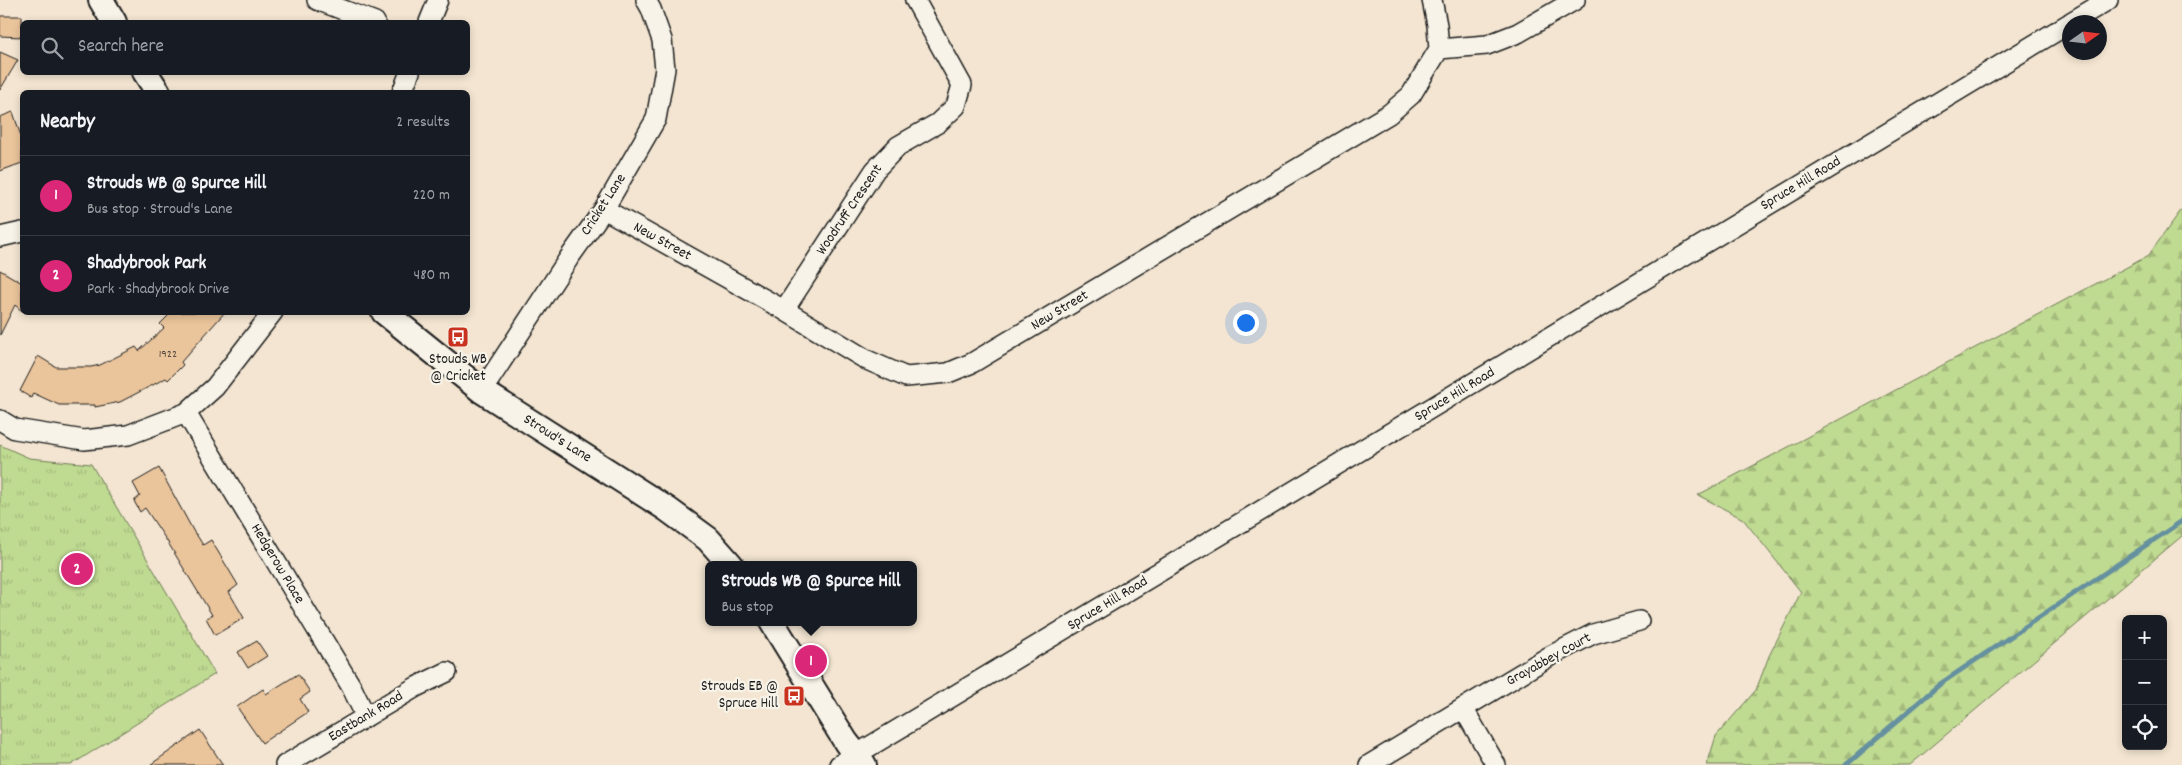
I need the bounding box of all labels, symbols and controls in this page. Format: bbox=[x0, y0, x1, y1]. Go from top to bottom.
north arrow bbox=[2062, 15, 2107, 60]
search box bbox=[20, 20, 470, 75]
icon: search bbox=[38, 34, 66, 62]
text: Search here bbox=[78, 34, 164, 61]
text: Nearby bbox=[40, 108, 95, 138]
text: 2 results bbox=[396, 111, 450, 134]
street label: Spruce Hill Road bbox=[1756, 151, 1846, 217]
street label: Woodruff Crescent bbox=[811, 160, 889, 260]
street label: Cricket Lane bbox=[576, 169, 633, 240]
text: Strouds WB @ Spurce Hill bbox=[87, 171, 266, 198]
text: 1 bbox=[54, 184, 58, 207]
text: 220 m bbox=[413, 184, 450, 207]
text: Bus stop · Stroud's Lane bbox=[87, 198, 232, 221]
street label: New Street bbox=[629, 217, 696, 267]
text: Shadybrook Park bbox=[87, 251, 206, 278]
text: 2 bbox=[53, 264, 60, 287]
text: 480 m bbox=[414, 264, 450, 287]
text: Park · Shadybrook Drive bbox=[87, 278, 229, 301]
street label: New Street bbox=[1027, 285, 1093, 337]
your location bbox=[1233, 310, 1259, 336]
bus stop icon: Stouds WB @ Cricket bbox=[446, 325, 470, 349]
house number: 1922 bbox=[159, 346, 177, 363]
place label: Stouds WB @ Cricket bbox=[429, 349, 487, 388]
street label: Spruce Hill Road bbox=[1410, 362, 1500, 428]
street label: Stroud's Lane bbox=[518, 409, 596, 469]
street label: Hedgerow Place bbox=[244, 520, 310, 609]
pin: 2 bbox=[61, 550, 93, 588]
popup bbox=[705, 561, 917, 626]
text: Strouds WB @ Spurce Hill bbox=[721, 569, 901, 596]
street label: Spruce Hill Road bbox=[1063, 571, 1153, 637]
text: Bus stop bbox=[721, 596, 773, 619]
map controls bbox=[2122, 615, 2167, 750]
button: + bbox=[2122, 615, 2167, 660]
street label: Grayabbey Court bbox=[1503, 627, 1596, 692]
pin: 1 bbox=[795, 642, 827, 680]
button: − bbox=[2122, 660, 2167, 705]
place label: Strouds EB @ Spruce Hill bbox=[701, 676, 778, 715]
bus stop icon: Strouds EB @ Spruce Hill bbox=[782, 684, 806, 708]
street label: Eastbank Road bbox=[324, 686, 408, 748]
button: locate bbox=[2122, 705, 2167, 750]

